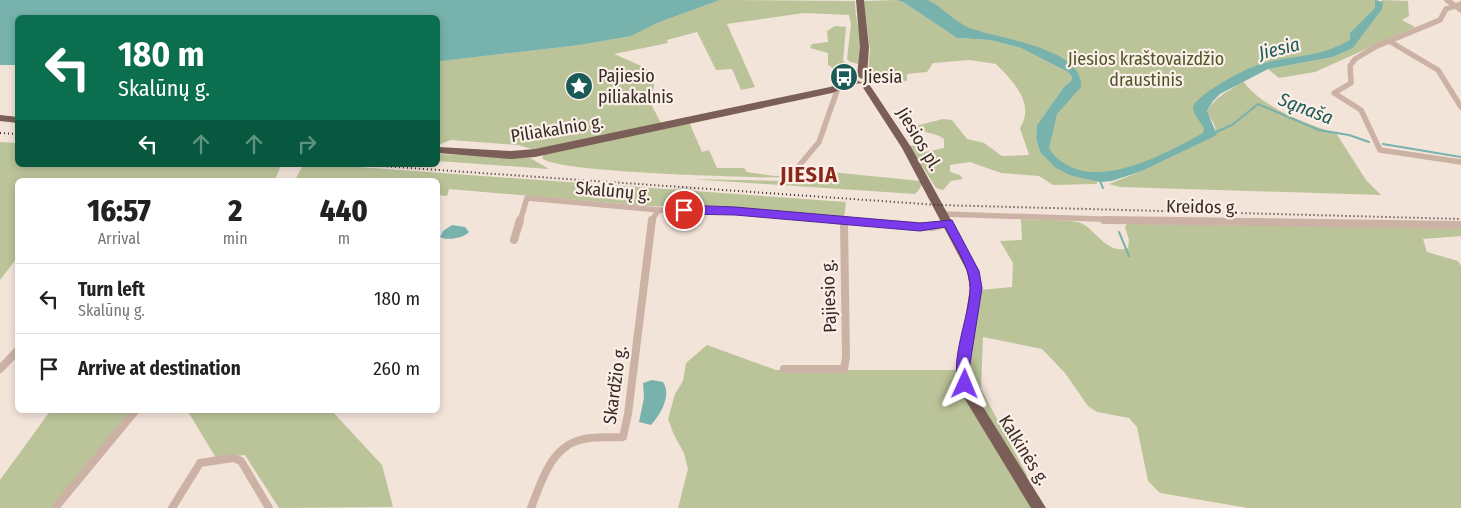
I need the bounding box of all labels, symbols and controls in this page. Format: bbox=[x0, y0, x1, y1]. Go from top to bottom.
water label: Jiesia bbox=[1255, 32, 1302, 65]
text: 180 m bbox=[118, 33, 204, 75]
icon: left bbox=[35, 35, 100, 100]
park label: Jiesios kraštovaizdžio draustinis bbox=[1068, 48, 1224, 91]
bus stop icon: Jiesia bbox=[829, 62, 859, 92]
place label: Pajiesio piliakalnis bbox=[598, 65, 674, 108]
place label: Jiesia bbox=[863, 66, 903, 88]
place icon: Pajiesio piliakalnis bbox=[564, 71, 594, 101]
text: Skalūnų g. bbox=[118, 75, 210, 102]
water label: Sąnaša bbox=[1274, 87, 1336, 129]
street label: Jiesios pl. bbox=[892, 103, 947, 175]
street label: Piliakalnio g. bbox=[509, 111, 605, 147]
icon: left bbox=[134, 130, 162, 158]
icon: ahead bbox=[187, 130, 215, 158]
icon: ahead bbox=[240, 130, 268, 158]
icon: right bbox=[293, 130, 321, 158]
district label: JIESIA bbox=[779, 161, 838, 188]
street label: Skalūnų g. bbox=[575, 177, 652, 205]
pin bbox=[663, 189, 705, 231]
text: 16:57 bbox=[87, 193, 151, 229]
text: 2 bbox=[228, 193, 242, 229]
text: 440 bbox=[320, 193, 368, 229]
street label: Kreidos g. bbox=[1166, 195, 1238, 219]
icon: arrive bbox=[670, 196, 698, 224]
text: Arrival bbox=[98, 229, 140, 248]
text: min bbox=[223, 229, 248, 248]
text: m bbox=[338, 229, 350, 248]
street label: Pajiesio g. bbox=[817, 259, 841, 333]
text: Turn left bbox=[78, 278, 145, 301]
icon: left bbox=[35, 285, 63, 313]
text: 180 m bbox=[374, 287, 420, 310]
text: Skalūnų g. bbox=[78, 301, 145, 320]
street label: Skardžio g. bbox=[599, 344, 631, 426]
icon: arrive bbox=[35, 355, 63, 383]
text: Arrive at destination bbox=[78, 357, 241, 380]
text: 260 m bbox=[373, 357, 420, 380]
position arrow bbox=[938, 357, 990, 409]
street label: Kalkinės g. bbox=[994, 411, 1054, 489]

